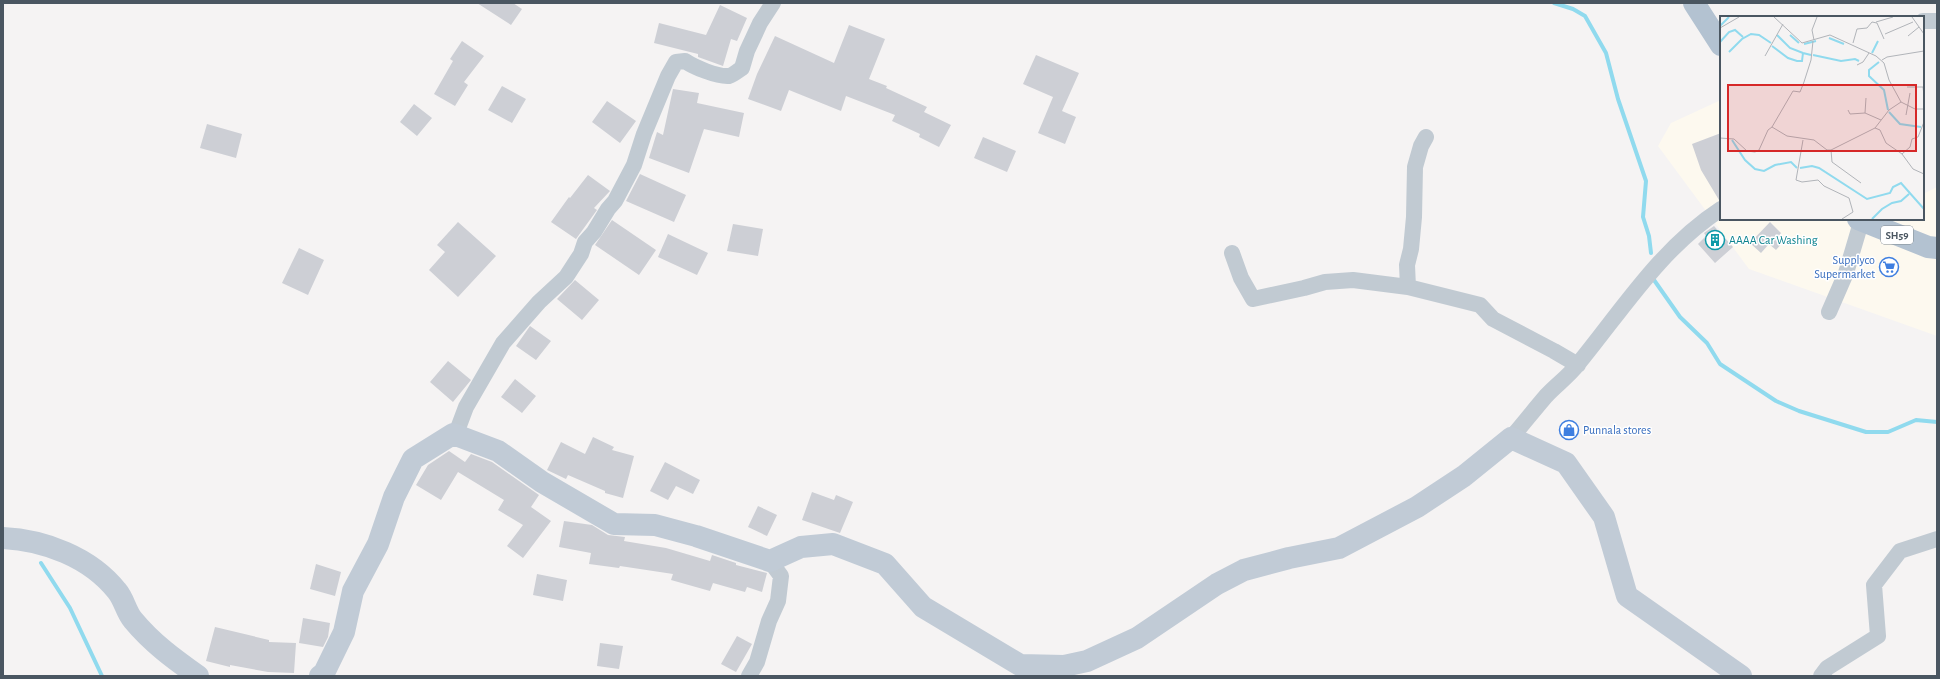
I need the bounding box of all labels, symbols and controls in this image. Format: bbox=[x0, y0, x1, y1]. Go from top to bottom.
inset map bbox=[1720, 16, 1924, 220]
road number: SH59 bbox=[1881, 226, 1913, 244]
building icon: AAAA Car Washing bbox=[1704, 229, 1726, 251]
place label: AAAA Car Washing bbox=[1729, 234, 1818, 246]
place label: Supplyco Supermarket bbox=[1814, 254, 1875, 280]
supermarket icon: Supplyco Supermarket bbox=[1878, 256, 1900, 278]
shop icon: Punnala stores bbox=[1558, 419, 1580, 441]
place label: Punnala stores bbox=[1583, 424, 1651, 436]

